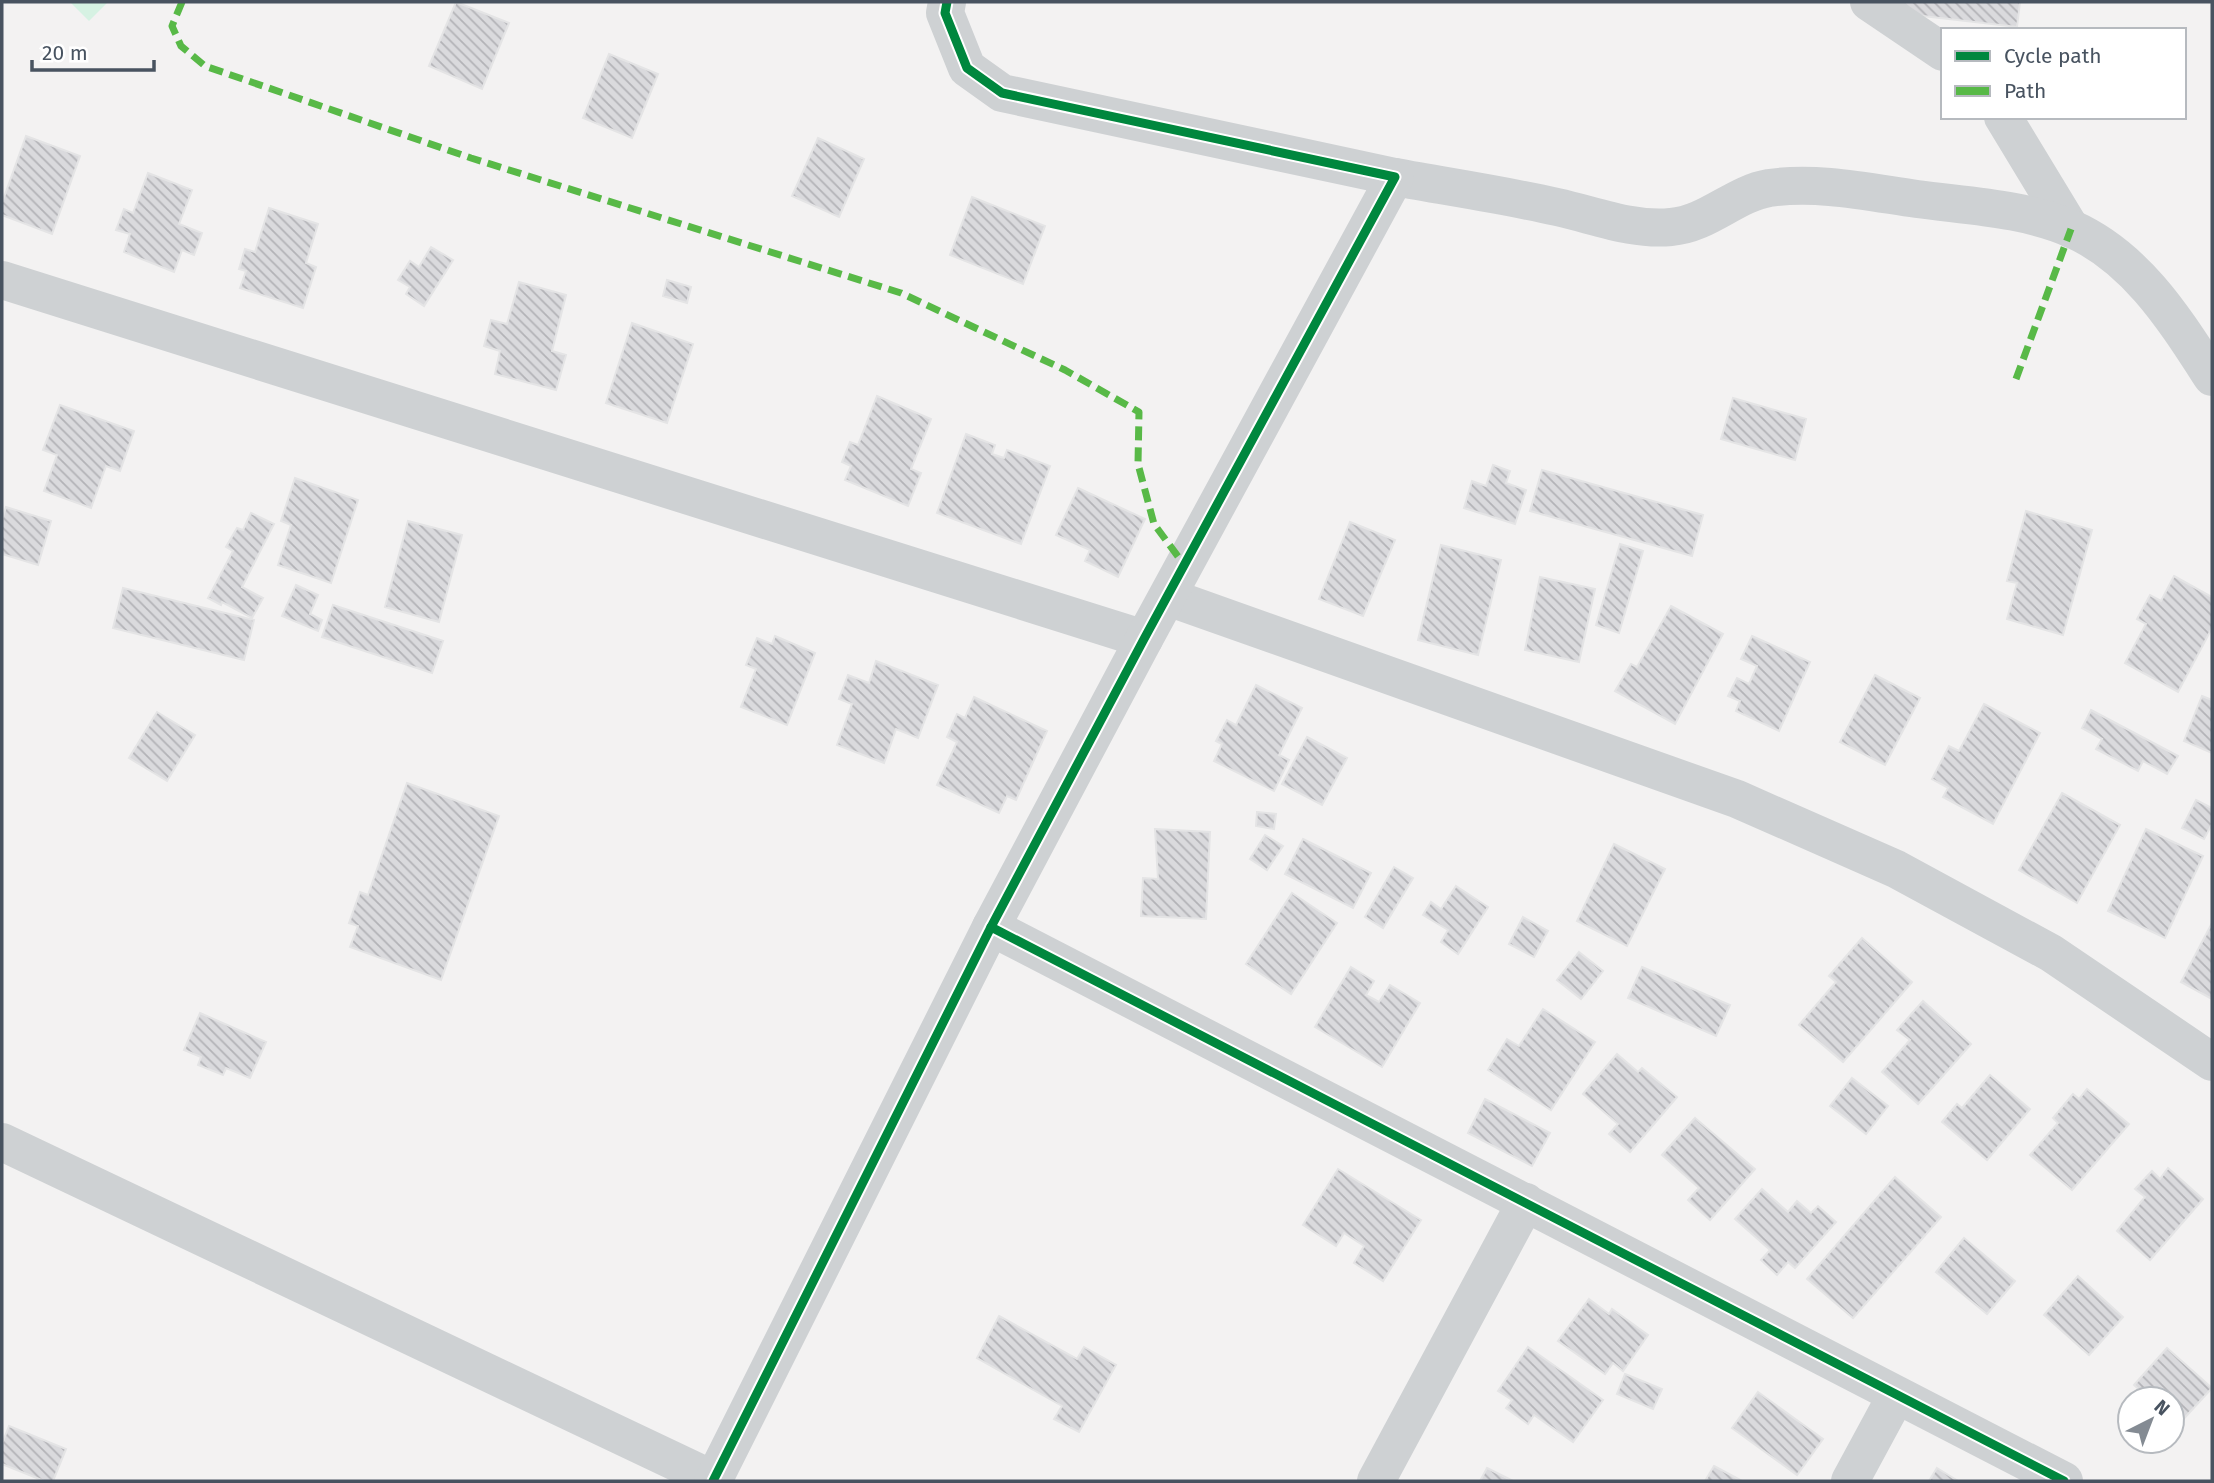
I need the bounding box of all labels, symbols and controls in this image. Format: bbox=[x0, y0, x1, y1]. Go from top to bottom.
scale bar bbox=[32, 28, 154, 72]
legend bbox=[1941, 28, 2186, 119]
text: 20 m bbox=[42, 40, 88, 66]
text: Cycle path bbox=[2004, 43, 2102, 69]
text: Path bbox=[2004, 78, 2046, 104]
north arrow bbox=[2116, 1385, 2186, 1455]
text: N bbox=[2150, 1395, 2174, 1421]

